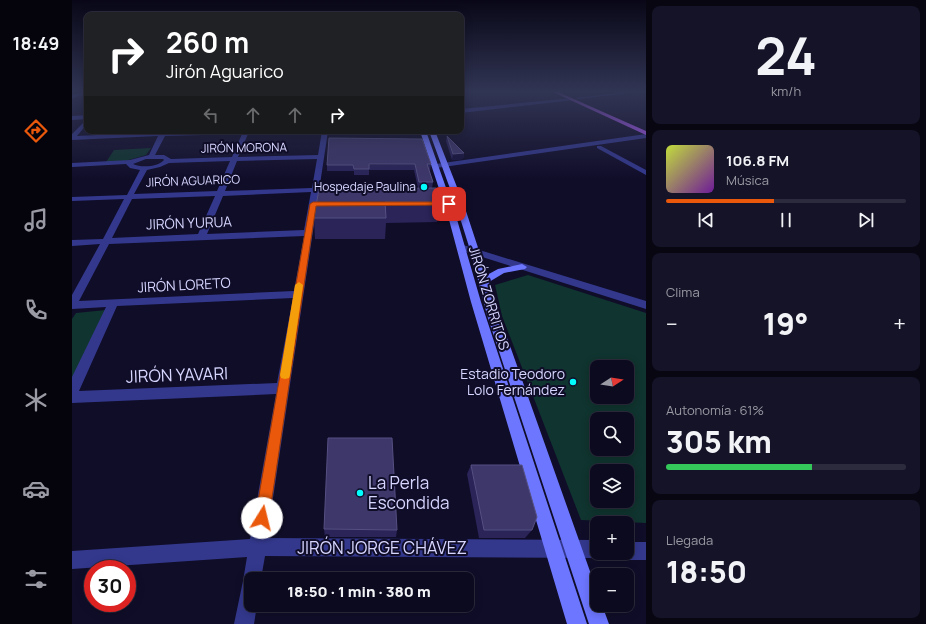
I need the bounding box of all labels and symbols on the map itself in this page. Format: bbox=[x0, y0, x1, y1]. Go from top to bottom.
street label: JIRÓN MORONA bbox=[201, 138, 288, 157]
street label: JIRÓN AGUARICO bbox=[146, 170, 241, 191]
place label: Hospedaje Paulina bbox=[314, 178, 416, 195]
marker: Hospedaje Paulina bbox=[419, 182, 429, 192]
pin bbox=[432, 187, 466, 221]
street label: JIRÓN YURUA bbox=[146, 212, 232, 233]
street label: JIRÓN ZORRITOS bbox=[465, 244, 514, 353]
street label: JIRÓN LORETO bbox=[137, 273, 231, 296]
north arrow bbox=[590, 360, 634, 404]
street label: JIRÓN YAVARI bbox=[125, 361, 228, 388]
place label: Estadio Teodoro Lolo Fernández bbox=[460, 364, 565, 399]
marker: Estadio Teodoro Lolo Fernández bbox=[568, 377, 578, 387]
place label: La Perla Escondida bbox=[368, 471, 449, 514]
marker: La Perla Escondida bbox=[355, 488, 365, 498]
position arrow bbox=[241, 497, 283, 539]
street label: JIRÓN JORGE CHÁVEZ bbox=[297, 536, 467, 559]
speed limit sign: 30 bbox=[84, 560, 136, 612]

